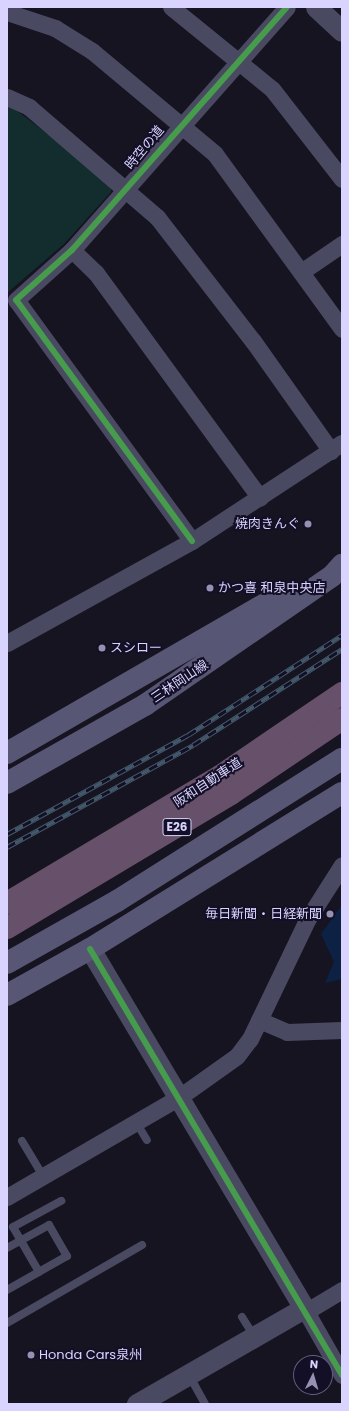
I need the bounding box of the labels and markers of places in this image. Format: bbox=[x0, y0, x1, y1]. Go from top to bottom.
place label: 焼肉きんぐ bbox=[235, 516, 300, 532]
marker: 焼肉きんぐ bbox=[303, 519, 313, 529]
place label: かつ喜 和泉中央店 bbox=[218, 580, 325, 596]
marker: かつ喜 和泉中央店 bbox=[205, 583, 215, 593]
place label: スシロー bbox=[110, 640, 162, 656]
marker: スシロー bbox=[97, 643, 107, 653]
place label: 毎日新聞・日経新聞 bbox=[205, 906, 322, 922]
marker: 毎日新聞・日経新聞 bbox=[325, 909, 335, 919]
place label: Honda Cars泉州 bbox=[39, 1347, 142, 1363]
marker: Honda Cars泉州 bbox=[26, 1350, 36, 1360]

